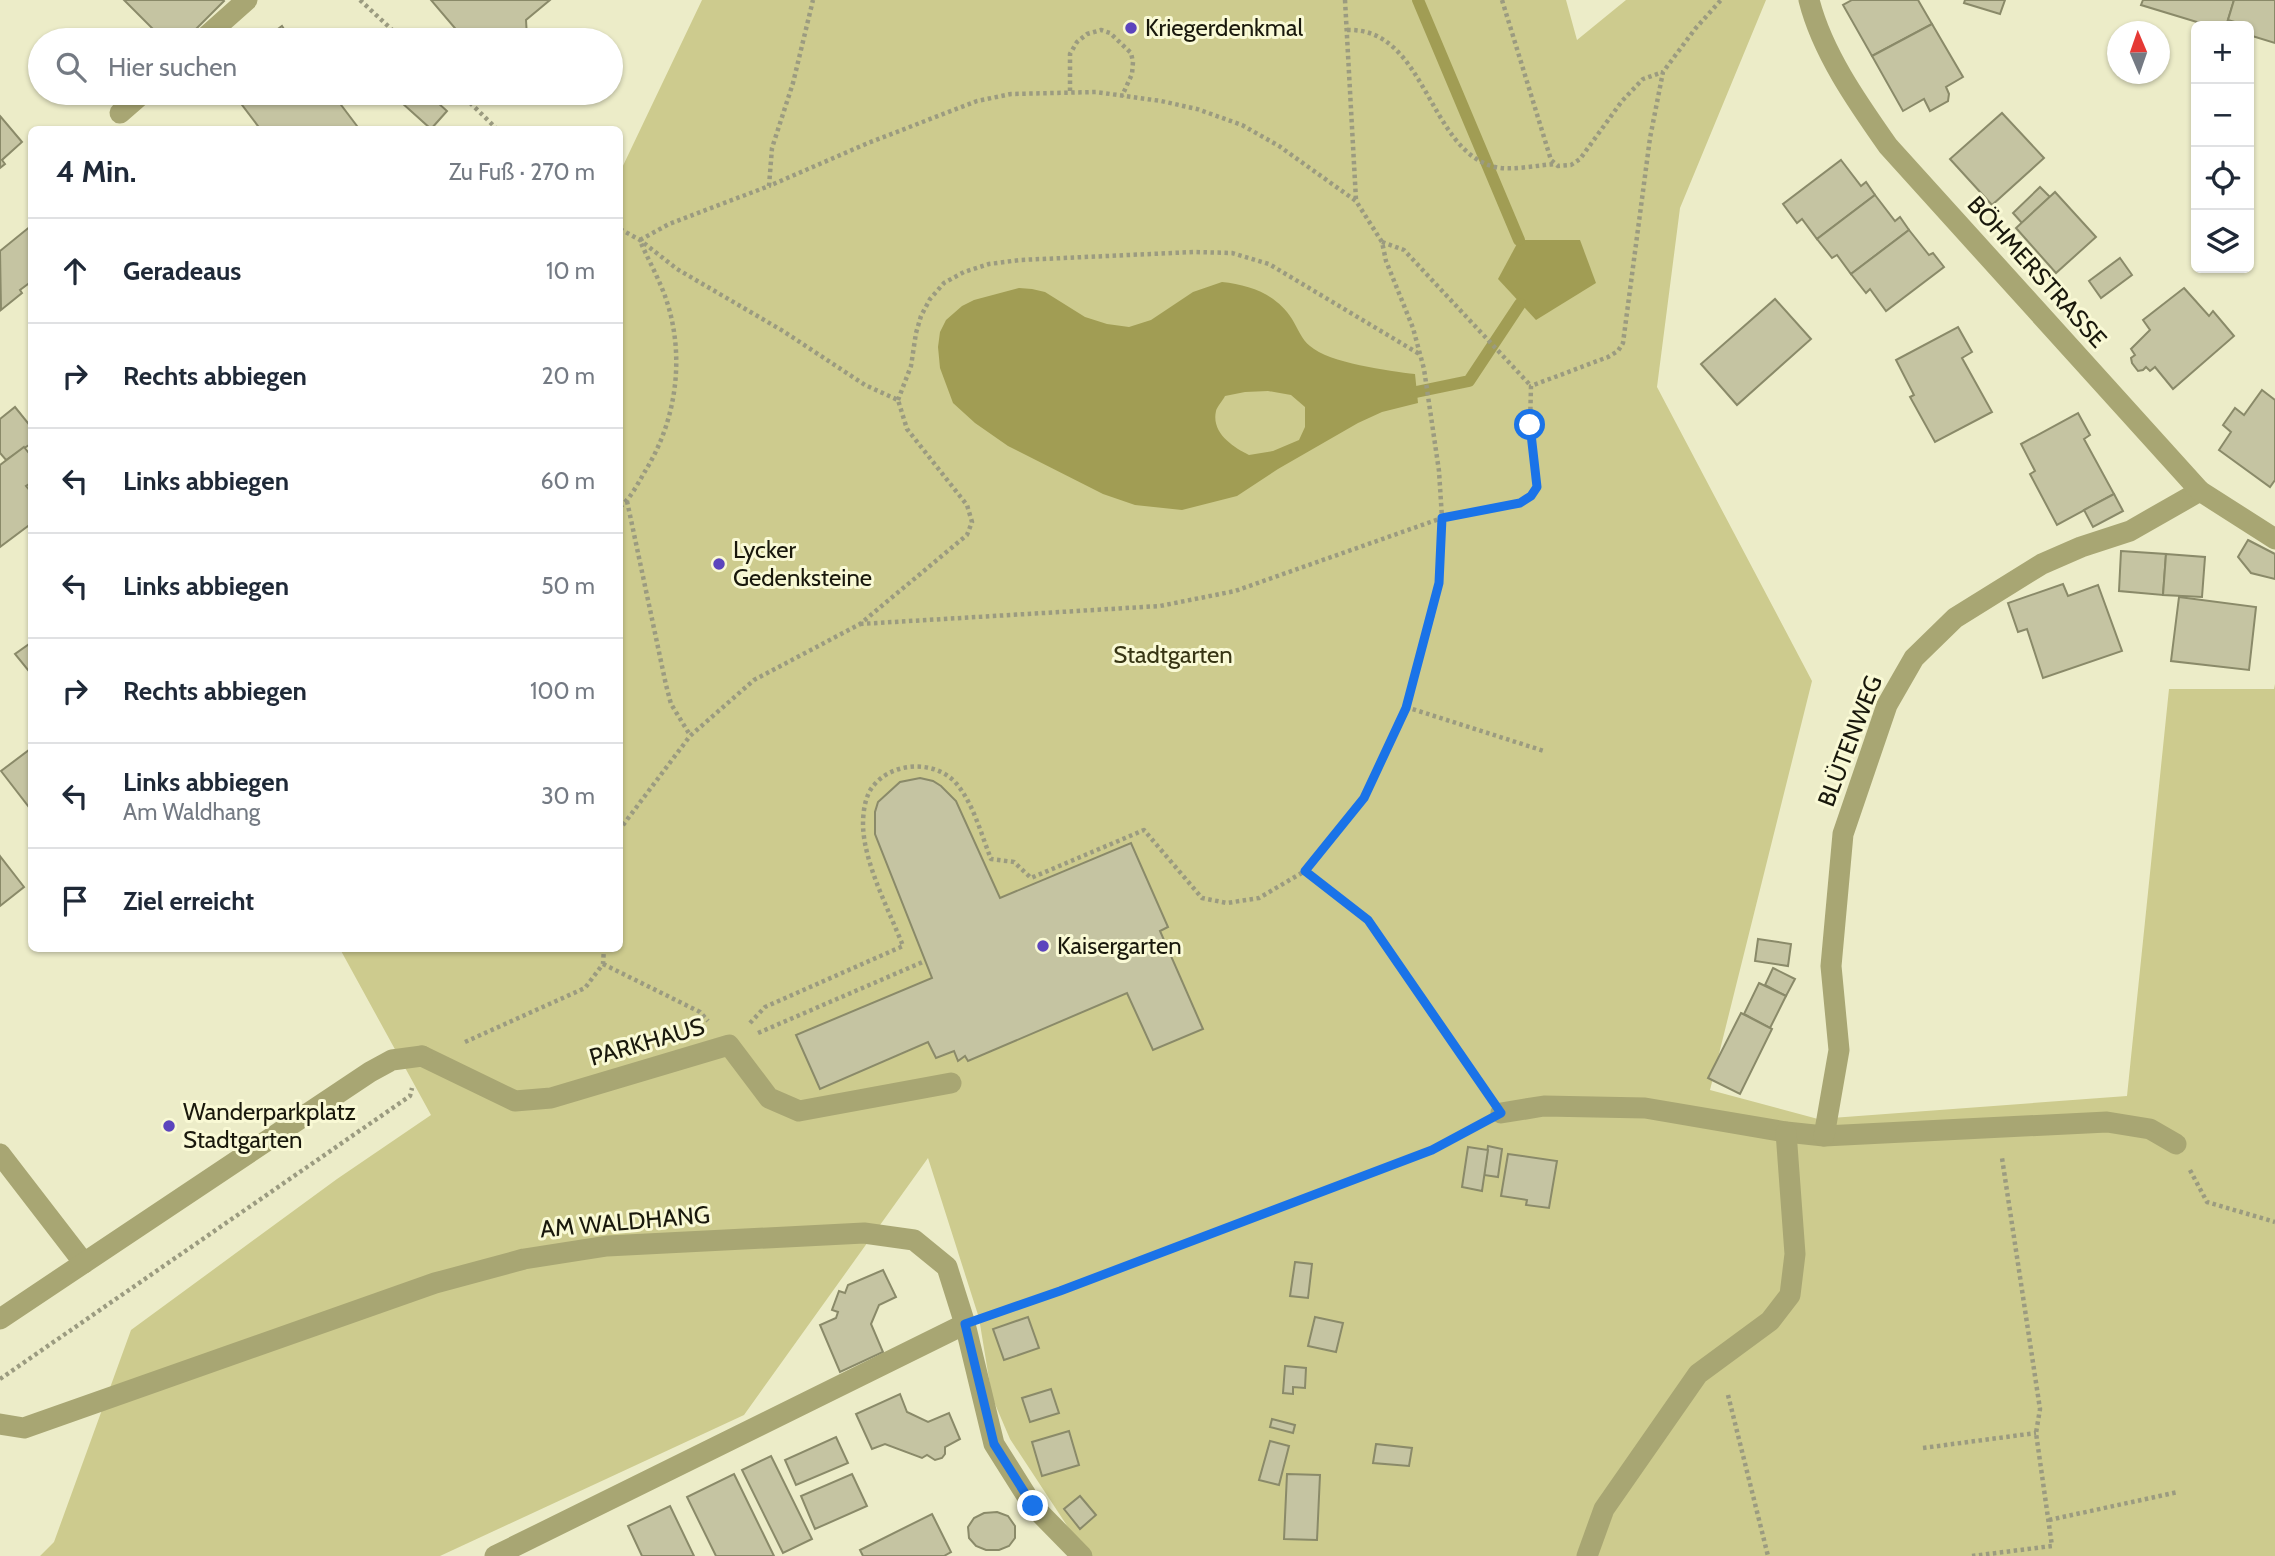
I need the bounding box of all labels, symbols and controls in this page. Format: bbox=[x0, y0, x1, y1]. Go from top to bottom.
place label: Kriegerdenkmal bbox=[1145, 13, 1303, 42]
marker: Kriegerdenkmal bbox=[1123, 20, 1139, 36]
north arrow bbox=[2107, 21, 2170, 84]
map controls bbox=[2191, 21, 2254, 273]
button: + bbox=[2191, 21, 2254, 84]
search box bbox=[28, 28, 623, 105]
icon: search bbox=[52, 48, 90, 86]
text: Hier suchen bbox=[108, 51, 237, 83]
button: − bbox=[2191, 84, 2254, 147]
button: locate bbox=[2191, 147, 2254, 210]
text: 4 Min. bbox=[56, 153, 137, 190]
text: Zu Fuß · 270 m bbox=[449, 158, 595, 186]
street label: BÖHMERSTRASSE bbox=[1962, 190, 2113, 354]
button: layers bbox=[2191, 210, 2254, 273]
icon: ahead bbox=[56, 252, 94, 290]
text: Geradeaus bbox=[123, 255, 241, 287]
text: 10 m bbox=[546, 257, 595, 285]
icon: right bbox=[56, 357, 94, 395]
text: Rechts abbiegen bbox=[123, 360, 307, 392]
text: 20 m bbox=[542, 362, 595, 390]
route start bbox=[1514, 409, 1545, 440]
icon: left bbox=[56, 462, 94, 500]
text: Links abbiegen bbox=[123, 465, 289, 497]
text: 60 m bbox=[541, 467, 595, 495]
place label: Lycker Gedenksteine bbox=[733, 535, 872, 592]
marker: Lycker Gedenksteine bbox=[711, 556, 727, 572]
icon: left bbox=[56, 567, 94, 605]
text: Links abbiegen bbox=[123, 570, 289, 602]
text: 50 m bbox=[541, 572, 595, 600]
park label: Stadtgarten bbox=[1113, 640, 1233, 669]
street label: BLÜTENWEG bbox=[1811, 671, 1888, 811]
icon: right bbox=[56, 672, 94, 710]
text: Rechts abbiegen bbox=[123, 675, 307, 707]
text: 100 m bbox=[530, 677, 595, 705]
text: Links abbiegen bbox=[123, 766, 289, 798]
icon: left bbox=[56, 777, 94, 815]
text: 30 m bbox=[541, 782, 595, 810]
text: Am Waldhang bbox=[123, 798, 260, 826]
icon: arrive bbox=[56, 882, 94, 920]
text: Ziel erreicht bbox=[123, 885, 254, 917]
place label: Kaisergarten bbox=[1057, 931, 1182, 960]
marker: Kaisergarten bbox=[1035, 938, 1051, 954]
street label: PARKHAUS bbox=[586, 1011, 708, 1072]
place label: Wanderparkplatz Stadtgarten bbox=[183, 1097, 356, 1154]
marker: Wanderparkplatz Stadtgarten bbox=[161, 1118, 177, 1134]
street label: AM WALDHANG bbox=[539, 1200, 711, 1243]
route end bbox=[1017, 1490, 1048, 1521]

